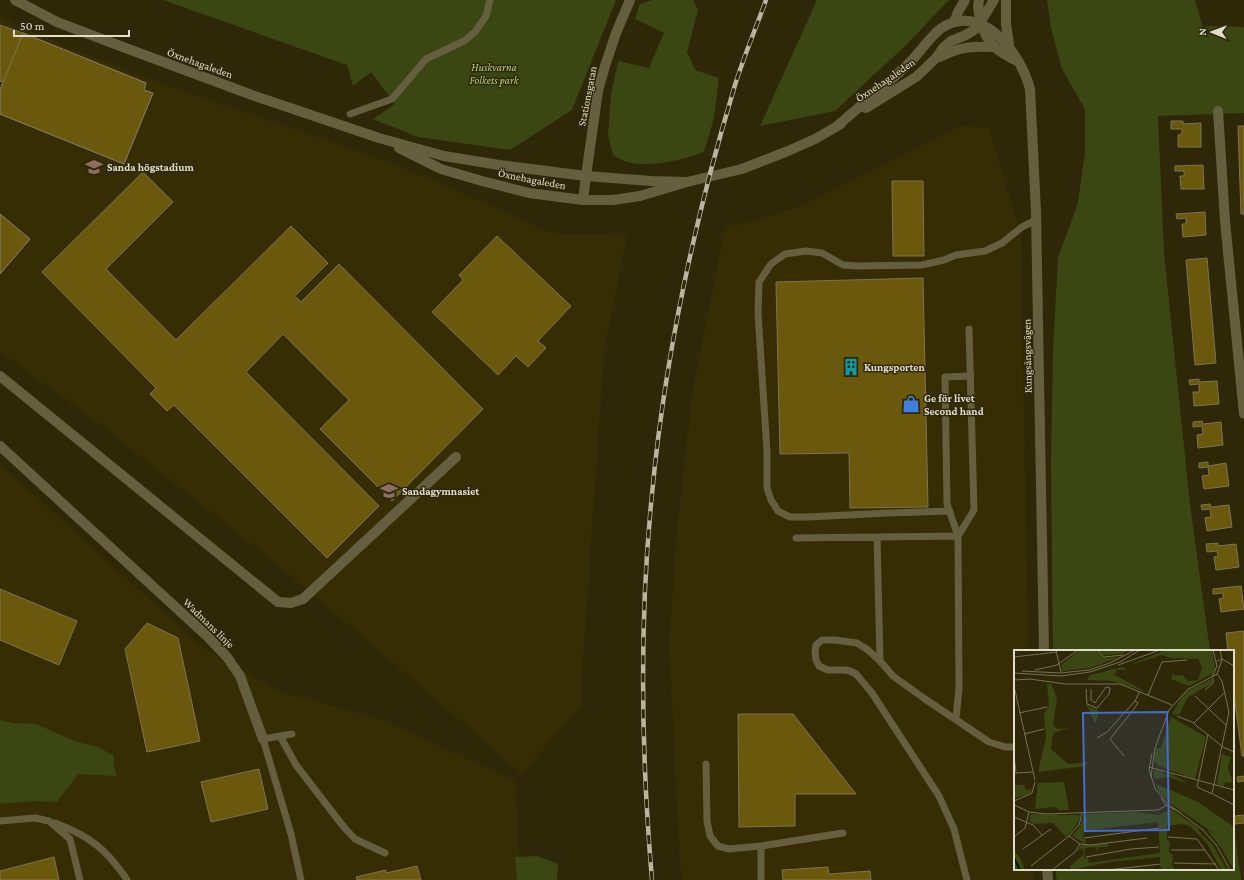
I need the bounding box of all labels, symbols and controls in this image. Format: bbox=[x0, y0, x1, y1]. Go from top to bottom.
scale bar bbox=[14, 12, 129, 38]
north arrow bbox=[1192, 12, 1232, 52]
text: 50 m bbox=[20, 19, 45, 33]
text: N bbox=[1196, 27, 1208, 36]
street label: Öxnehagaleden bbox=[165, 46, 234, 81]
street label: Öxnehagaleden bbox=[853, 56, 918, 105]
park label: Huskvarna Folkets park bbox=[469, 61, 520, 87]
street label: Stationsgatan bbox=[575, 65, 600, 127]
school or university icon: Sanda högstadium bbox=[84, 157, 104, 177]
place label: Sanda högstadium bbox=[107, 161, 194, 173]
street label: Öxnehagaleden bbox=[497, 167, 567, 192]
street label: Kungsängsvägen bbox=[1020, 319, 1035, 393]
building icon: Kungsporten bbox=[841, 357, 861, 377]
place label: Kungsporten bbox=[864, 361, 925, 373]
place label: Ge för livet Second hand bbox=[924, 392, 984, 417]
shop icon: Ge för livet Second hand bbox=[901, 394, 921, 414]
school or university icon: Sandagymnasiet bbox=[379, 481, 399, 501]
place label: Sandagymnasiet bbox=[402, 485, 479, 497]
street label: Wadmans linje bbox=[180, 596, 237, 651]
inset map bbox=[1014, 650, 1234, 870]

